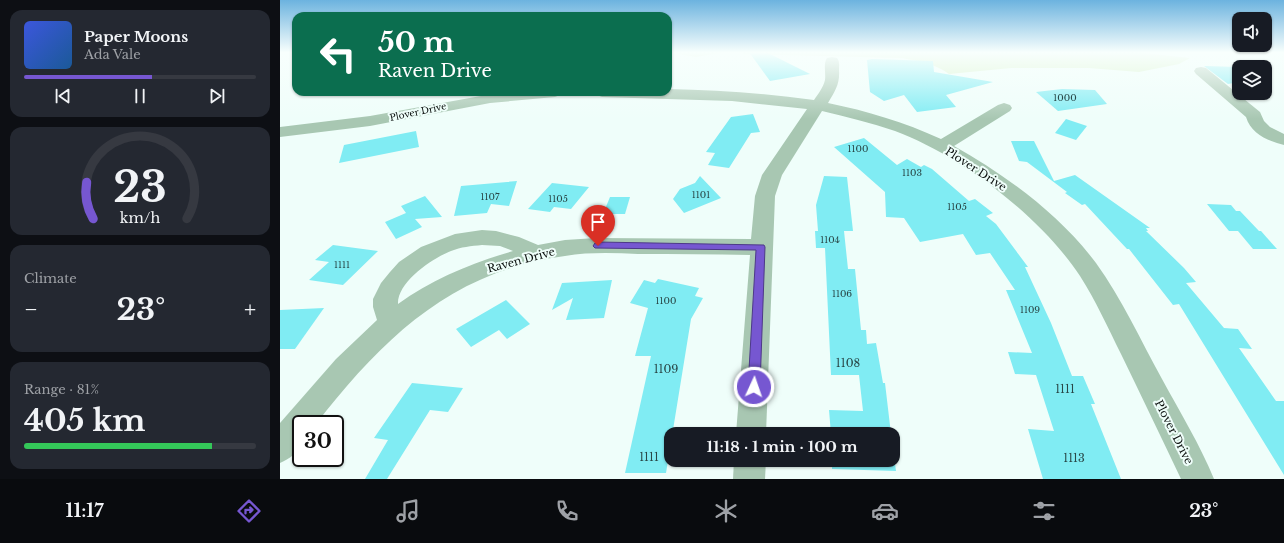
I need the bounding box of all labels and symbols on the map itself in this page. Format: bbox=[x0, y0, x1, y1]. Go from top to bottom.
house number: 1000 bbox=[1053, 92, 1077, 103]
street label: Plover Drive bbox=[389, 100, 447, 123]
house number: 1100 bbox=[848, 143, 868, 154]
street label: Plover Drive bbox=[943, 144, 1009, 194]
house number: 1103 bbox=[902, 167, 922, 178]
house number: 1101 bbox=[692, 189, 710, 200]
house number: 1107 bbox=[481, 191, 500, 202]
house number: 1105 bbox=[548, 193, 568, 204]
house number: 1105 bbox=[947, 201, 967, 212]
pin bbox=[581, 205, 615, 246]
house number: 1104 bbox=[820, 234, 840, 245]
street label: Raven Drive bbox=[486, 244, 556, 276]
house number: 1111 bbox=[334, 259, 350, 270]
house number: 1106 bbox=[832, 288, 852, 299]
house number: 1100 bbox=[656, 295, 676, 306]
house number: 1109 bbox=[1020, 304, 1040, 315]
house number: 1108 bbox=[836, 356, 860, 370]
house number: 1109 bbox=[654, 362, 678, 376]
position arrow bbox=[733, 366, 775, 408]
house number: 1111 bbox=[1055, 382, 1075, 396]
street label: Plover Drive bbox=[1152, 397, 1196, 467]
speed limit sign: 30 bbox=[292, 415, 344, 467]
house number: 1111 bbox=[639, 450, 659, 464]
house number: 1113 bbox=[1063, 451, 1085, 465]

